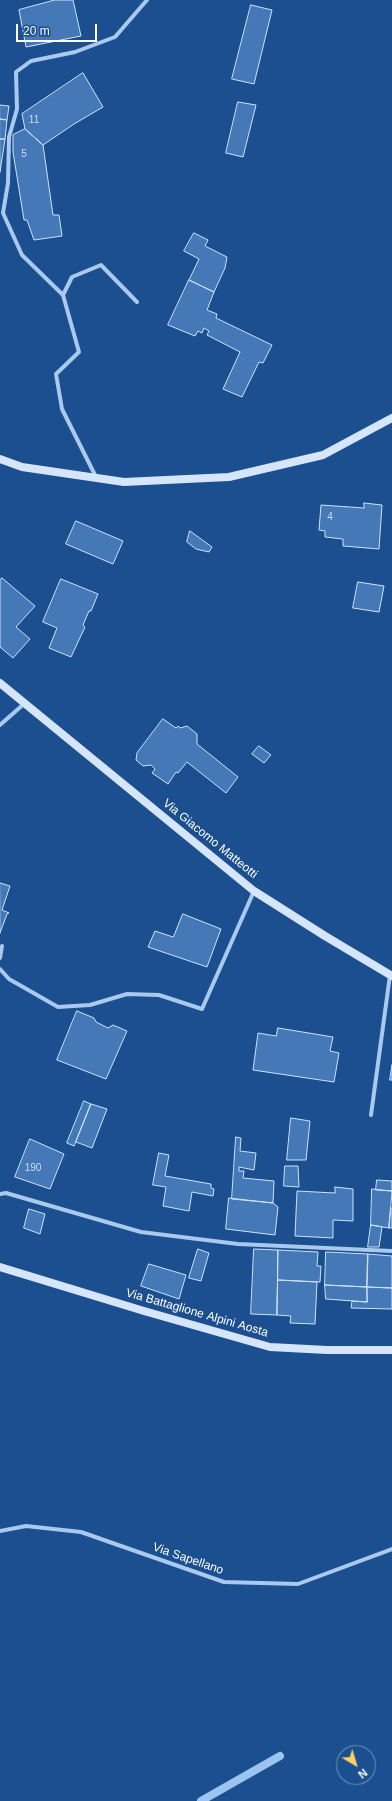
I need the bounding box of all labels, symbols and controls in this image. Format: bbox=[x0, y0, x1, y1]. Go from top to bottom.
scale bar bbox=[18, 16, 99, 42]
text: 20 m bbox=[23, 24, 50, 38]
house number: 11 bbox=[29, 114, 39, 126]
house number: 5 bbox=[21, 148, 27, 160]
house number: 4 bbox=[327, 511, 333, 523]
street label: Via Giacomo Matteotti bbox=[160, 796, 260, 882]
house number: 190 bbox=[25, 1162, 41, 1174]
street label: Via Battaglione Alpini Aosta bbox=[124, 1286, 270, 1340]
street label: Via Sapellano bbox=[151, 1540, 225, 1578]
north arrow bbox=[336, 1745, 376, 1785]
text: N bbox=[356, 1766, 370, 1781]

